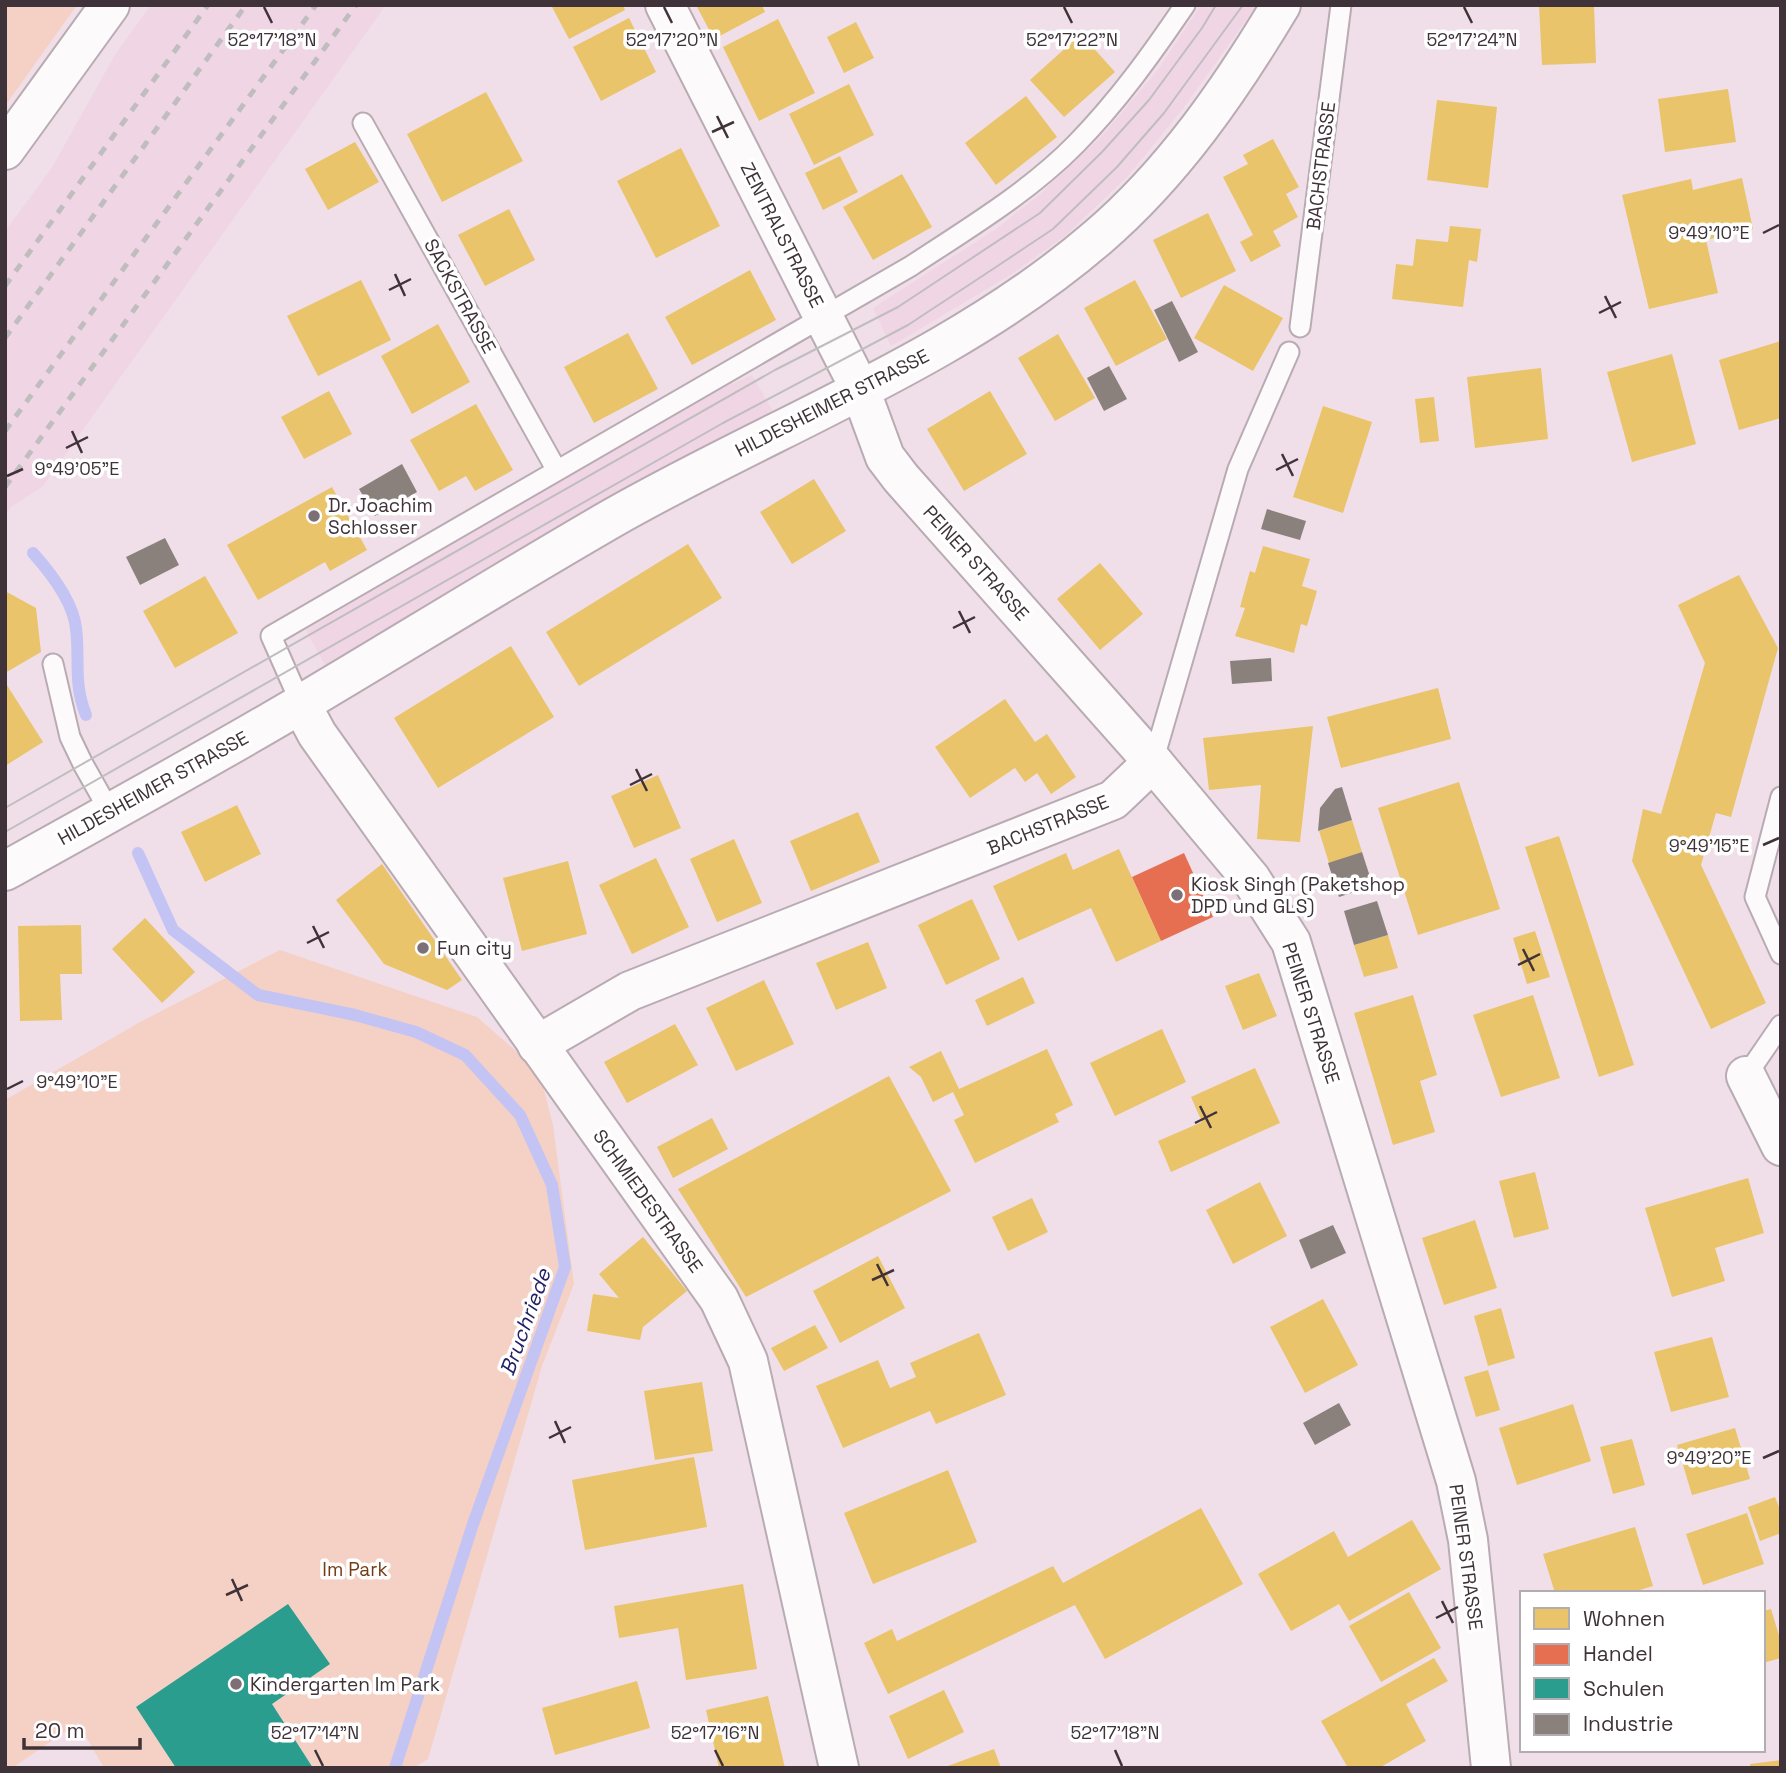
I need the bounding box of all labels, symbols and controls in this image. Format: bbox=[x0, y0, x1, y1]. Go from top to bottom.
text: 52°17'18"N bbox=[228, 28, 316, 51]
text: 52°17'20"N bbox=[626, 28, 718, 51]
text: 52°17'22"N bbox=[1026, 28, 1118, 51]
text: 52°17'24"N bbox=[1426, 28, 1518, 51]
street label: BACHSTRASSE bbox=[1301, 100, 1341, 232]
street label: ZENTRALSTRASSE bbox=[735, 158, 829, 312]
text: 9°49'10"E bbox=[1668, 221, 1750, 244]
street label: SACKSTRASSE bbox=[418, 234, 502, 358]
street label: HILDESHEIMER STRASSE bbox=[731, 343, 933, 463]
text: 9°49'05"E bbox=[35, 457, 119, 480]
place label: Dr. Joachim Schlosser bbox=[328, 493, 433, 540]
street label: PEINER STRASSE bbox=[918, 500, 1034, 626]
marker: Dr. Joachim Schlosser bbox=[306, 508, 322, 524]
street label: HILDESHEIMER STRASSE bbox=[53, 725, 253, 851]
street label: BACHSTRASSE bbox=[983, 789, 1113, 861]
text: 9°49'15"E bbox=[1669, 834, 1749, 857]
place label: Kiosk Singh (Paketshop DPD und GLS) bbox=[1191, 872, 1405, 919]
marker: Kiosk Singh (Paketshop DPD und GLS) bbox=[1169, 887, 1185, 903]
place label: Fun city bbox=[437, 936, 512, 961]
street label: PEINER STRASSE bbox=[1276, 939, 1346, 1087]
marker: Fun city bbox=[415, 940, 431, 956]
text: 9°49'10"E bbox=[36, 1070, 118, 1093]
street label: SCHMIEDESTRASSE bbox=[587, 1124, 709, 1278]
water label: Bruchriede bbox=[493, 1264, 557, 1379]
text: 9°49'20"E bbox=[1667, 1446, 1751, 1469]
street label: PEINER STRASSE bbox=[1443, 1482, 1489, 1632]
park label: Im Park bbox=[322, 1557, 388, 1582]
legend bbox=[1520, 1591, 1765, 1752]
text: Wohnen bbox=[1583, 1605, 1665, 1632]
text: Handel bbox=[1583, 1640, 1653, 1667]
place label: Kindergarten Im Park bbox=[250, 1672, 440, 1697]
text: Schulen bbox=[1583, 1675, 1664, 1702]
marker: Kindergarten Im Park bbox=[228, 1676, 244, 1692]
scale bar bbox=[24, 1706, 140, 1750]
text: Industrie bbox=[1583, 1710, 1673, 1737]
text: 20 m bbox=[35, 1717, 85, 1744]
text: 52°17'14"N bbox=[271, 1721, 359, 1744]
text: 52°17'16"N bbox=[671, 1721, 759, 1744]
text: 52°17'18"N bbox=[1071, 1721, 1159, 1744]

